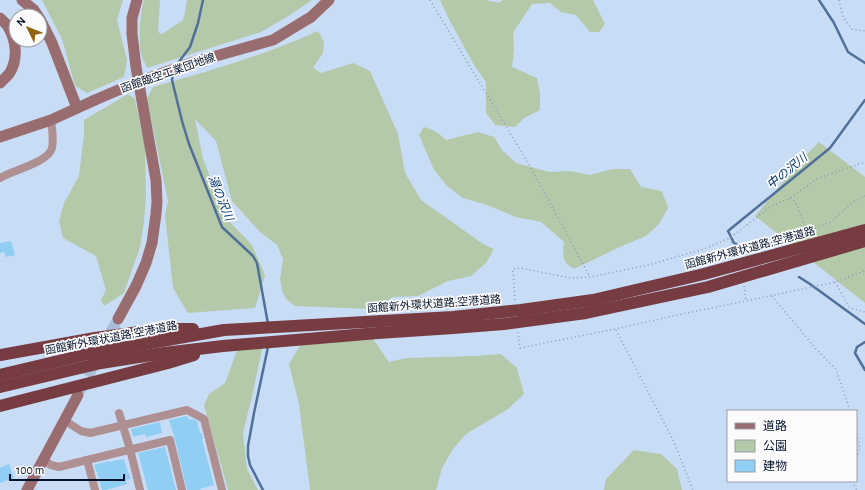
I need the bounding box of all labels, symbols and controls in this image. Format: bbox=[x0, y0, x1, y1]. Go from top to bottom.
north arrow bbox=[8, 8, 48, 48]
text: N bbox=[14, 15, 28, 28]
street label: 函館臨空工業団地線 bbox=[119, 51, 217, 94]
water label: 中の沢川 bbox=[764, 149, 811, 191]
water label: 湯の沢川 bbox=[206, 173, 236, 224]
street label: 函館新外環状道路;空港道路 bbox=[683, 224, 816, 271]
street label: 函館新外環状道路;空港道路 bbox=[366, 293, 501, 314]
street label: 函館新外環状道路;空港道路 bbox=[44, 319, 178, 356]
legend bbox=[727, 410, 857, 482]
text: 道路 bbox=[763, 419, 787, 432]
text: 公園 bbox=[763, 440, 787, 452]
scale bar bbox=[10, 456, 124, 482]
text: 建物 bbox=[763, 459, 787, 472]
text: 100 m bbox=[16, 464, 44, 476]

